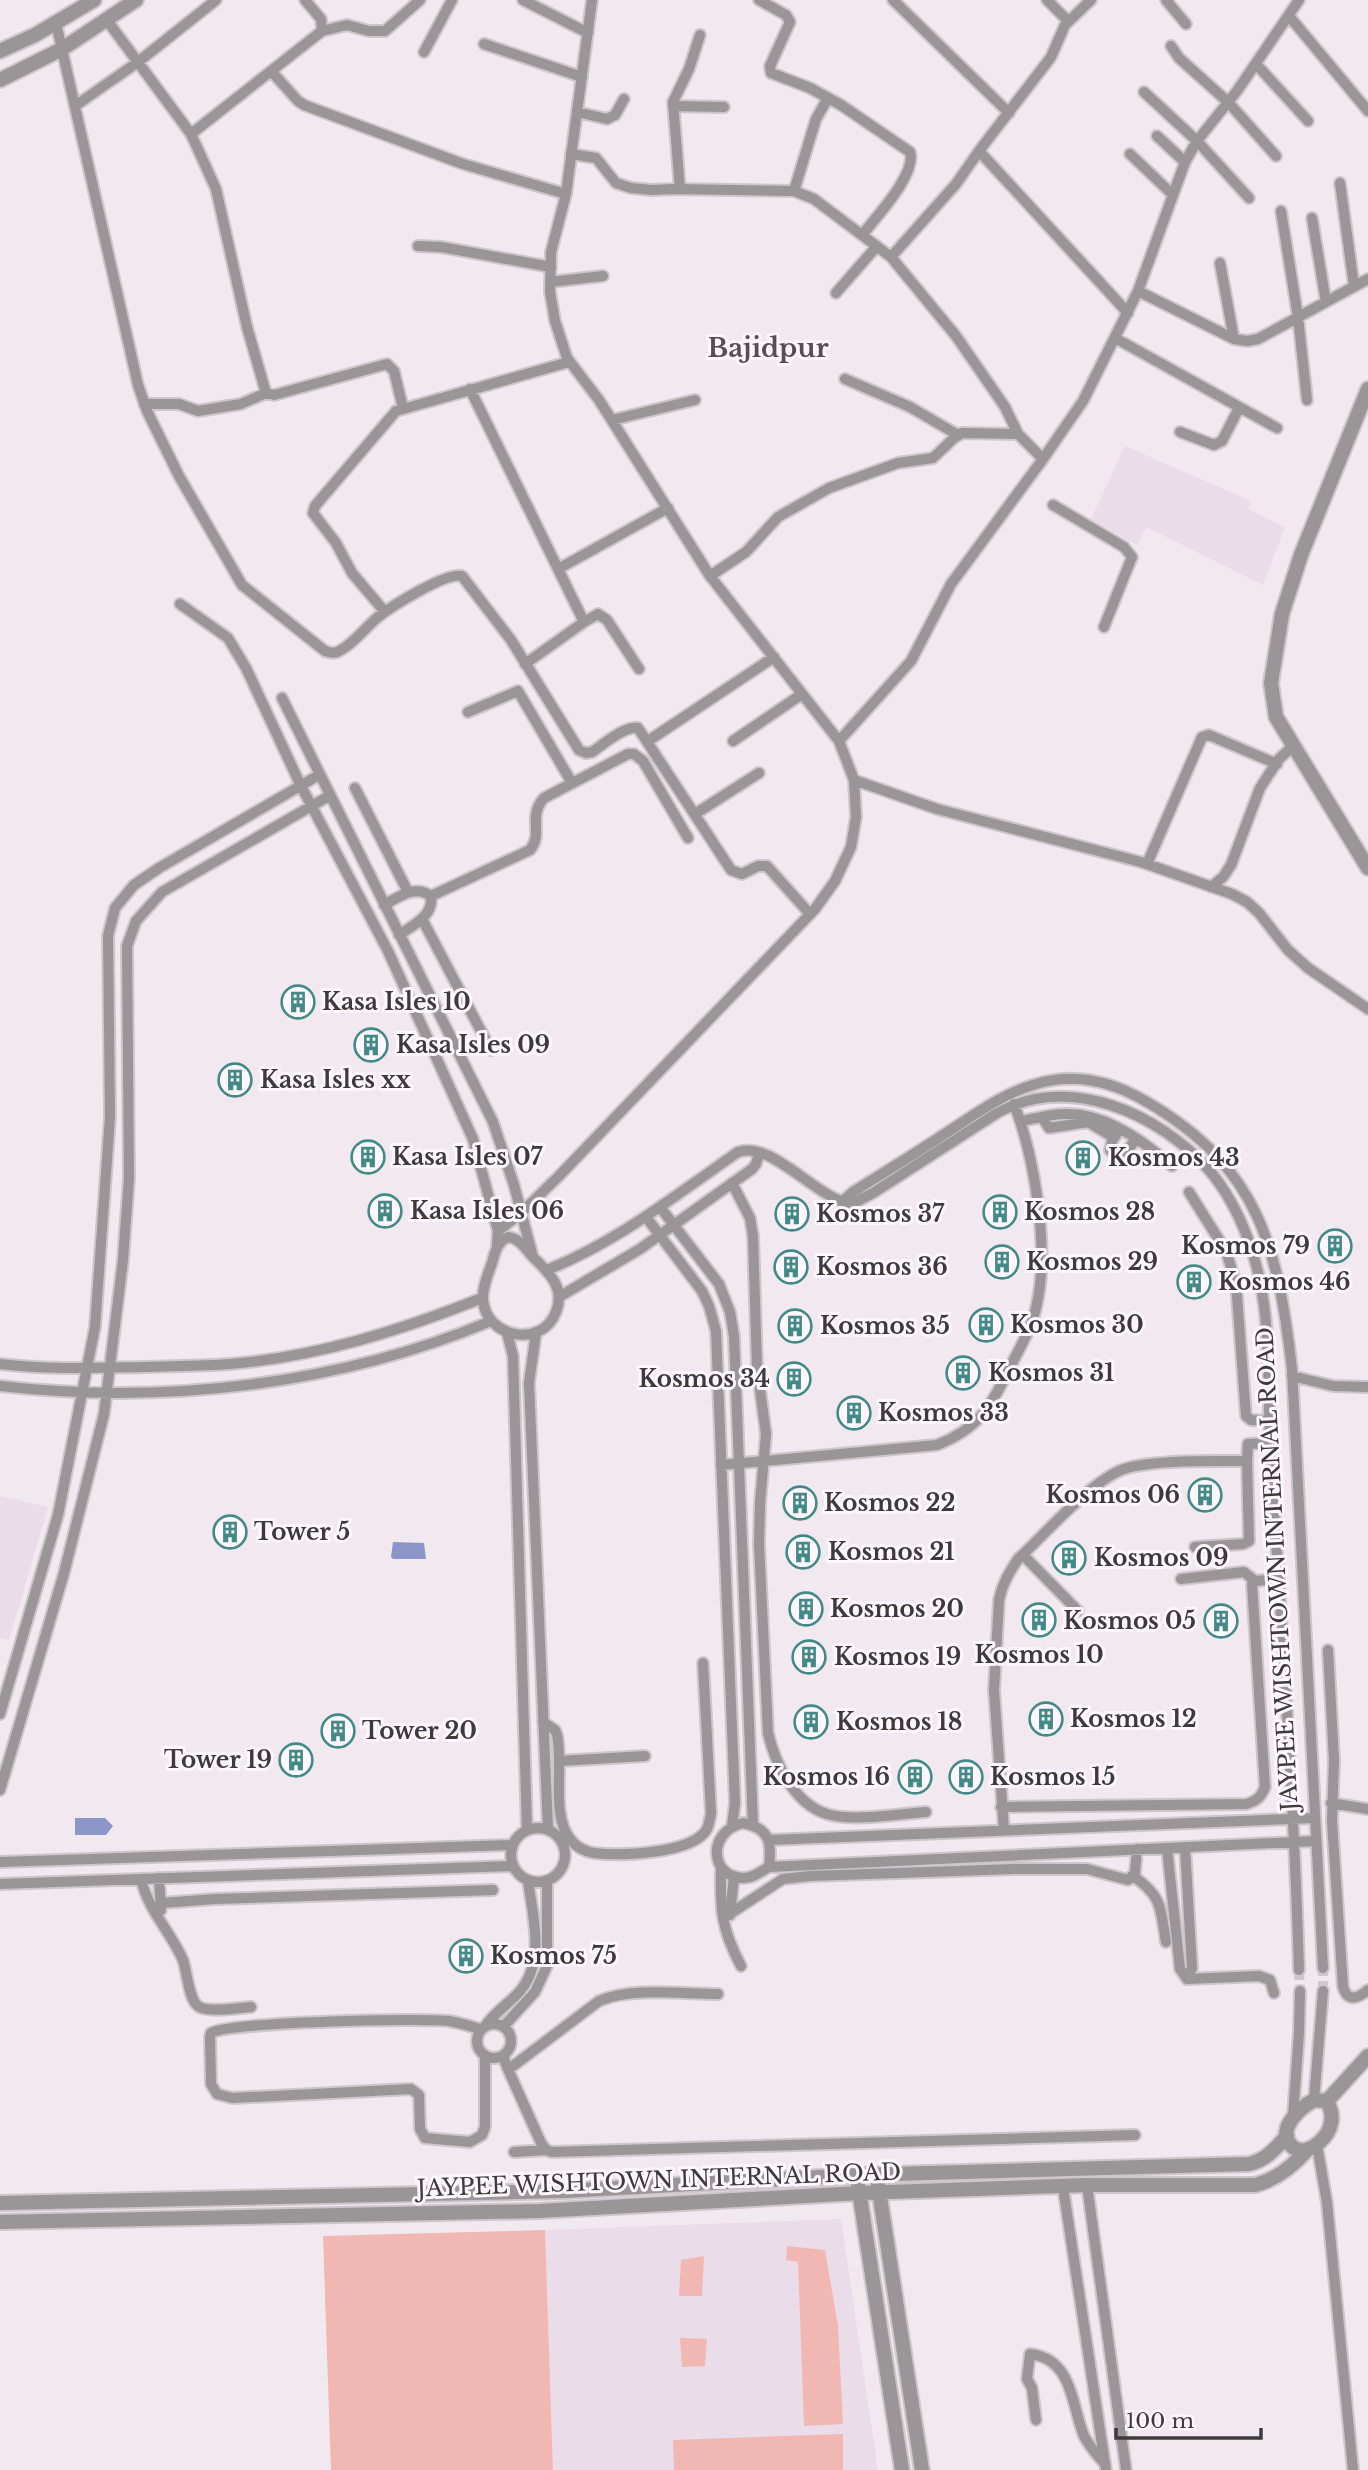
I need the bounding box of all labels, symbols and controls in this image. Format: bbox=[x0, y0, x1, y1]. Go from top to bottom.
district label: Bajidpur bbox=[707, 332, 829, 364]
building icon: Kasa Isles 10 bbox=[279, 983, 317, 1021]
place label: Kasa Isles 10 bbox=[322, 988, 471, 1016]
building icon: Kasa Isles 09 bbox=[352, 1026, 390, 1064]
place label: Kasa Isles 09 bbox=[396, 1031, 550, 1059]
building icon: Kasa Isles xx bbox=[216, 1061, 254, 1099]
place label: Kasa Isles xx bbox=[260, 1066, 411, 1094]
building icon: Kasa Isles 07 bbox=[349, 1138, 387, 1176]
building icon: Kosmos 43 bbox=[1064, 1139, 1102, 1177]
place label: Kasa Isles 07 bbox=[392, 1143, 544, 1171]
place label: Kosmos 43 bbox=[1108, 1144, 1240, 1172]
building icon: Kasa Isles 06 bbox=[366, 1192, 404, 1230]
building icon: Kosmos 28 bbox=[981, 1193, 1019, 1231]
building icon: Kosmos 37 bbox=[773, 1195, 811, 1233]
place label: Kasa Isles 06 bbox=[410, 1197, 564, 1225]
place label: Kosmos 28 bbox=[1024, 1198, 1155, 1226]
place label: Kosmos 37 bbox=[816, 1200, 945, 1228]
building icon: Kosmos 79 bbox=[1316, 1227, 1354, 1265]
place label: Kosmos 79 bbox=[1181, 1232, 1310, 1260]
building icon: Kosmos 29 bbox=[983, 1243, 1021, 1281]
building icon: Kosmos 36 bbox=[772, 1248, 810, 1286]
place label: Kosmos 29 bbox=[1026, 1248, 1158, 1276]
place label: Kosmos 36 bbox=[816, 1253, 948, 1281]
building icon: Kosmos 46 bbox=[1175, 1263, 1213, 1301]
place label: Kosmos 46 bbox=[1218, 1268, 1350, 1296]
building icon: Kosmos 30 bbox=[967, 1306, 1005, 1344]
building icon: Kosmos 35 bbox=[776, 1307, 814, 1345]
place label: Kosmos 30 bbox=[1010, 1311, 1144, 1339]
place label: Kosmos 35 bbox=[820, 1312, 950, 1340]
street label: JAYPEE WISHTOWN INTERNAL ROAD bbox=[1250, 1326, 1304, 1815]
building icon: Kosmos 31 bbox=[944, 1354, 982, 1392]
place label: Kosmos 31 bbox=[988, 1359, 1114, 1387]
building icon: Kosmos 34 bbox=[775, 1360, 813, 1398]
place label: Kosmos 34 bbox=[638, 1365, 770, 1393]
building icon: Kosmos 33 bbox=[835, 1394, 873, 1432]
place label: Kosmos 33 bbox=[878, 1399, 1009, 1427]
building icon: Kosmos 06 bbox=[1186, 1476, 1224, 1514]
place label: Kosmos 06 bbox=[1046, 1481, 1180, 1509]
building icon: Kosmos 22 bbox=[781, 1484, 819, 1522]
place label: Kosmos 22 bbox=[824, 1489, 956, 1517]
building icon: Tower 5 bbox=[211, 1513, 249, 1551]
place label: Tower 5 bbox=[254, 1518, 350, 1546]
building icon: Kosmos 21 bbox=[784, 1533, 822, 1571]
place label: Kosmos 21 bbox=[828, 1538, 955, 1566]
building icon: Kosmos 09 bbox=[1050, 1539, 1088, 1577]
place label: Kosmos 09 bbox=[1094, 1544, 1228, 1572]
building icon: Kosmos 20 bbox=[787, 1590, 825, 1628]
place label: Kosmos 20 bbox=[830, 1595, 964, 1623]
building icon: Kosmos 10 bbox=[1020, 1601, 1058, 1639]
building icon: Kosmos 05 bbox=[1202, 1602, 1240, 1640]
place label: Kosmos 05 bbox=[1063, 1607, 1196, 1635]
building icon: Kosmos 19 bbox=[790, 1638, 828, 1676]
place label: Kosmos 10 bbox=[974, 1641, 1104, 1669]
place label: Kosmos 19 bbox=[834, 1643, 961, 1671]
building icon: Kosmos 12 bbox=[1027, 1700, 1065, 1738]
building icon: Kosmos 18 bbox=[792, 1703, 830, 1741]
place label: Kosmos 12 bbox=[1070, 1705, 1197, 1733]
place label: Kosmos 18 bbox=[836, 1708, 962, 1736]
building icon: Tower 20 bbox=[319, 1712, 357, 1750]
place label: Tower 20 bbox=[362, 1717, 477, 1745]
building icon: Tower 19 bbox=[277, 1741, 315, 1779]
place label: Tower 19 bbox=[164, 1746, 272, 1774]
building icon: Kosmos 16 bbox=[896, 1758, 934, 1796]
building icon: Kosmos 15 bbox=[947, 1758, 985, 1796]
place label: Kosmos 16 bbox=[763, 1763, 890, 1791]
place label: Kosmos 15 bbox=[990, 1763, 1115, 1791]
building icon: Kosmos 75 bbox=[447, 1937, 485, 1975]
place label: Kosmos 75 bbox=[490, 1942, 617, 1970]
street label: JAYPEE WISHTOWN INTERNAL ROAD bbox=[413, 2158, 902, 2203]
scale bar bbox=[1116, 2396, 1261, 2440]
text: 100 m bbox=[1126, 2408, 1194, 2434]

